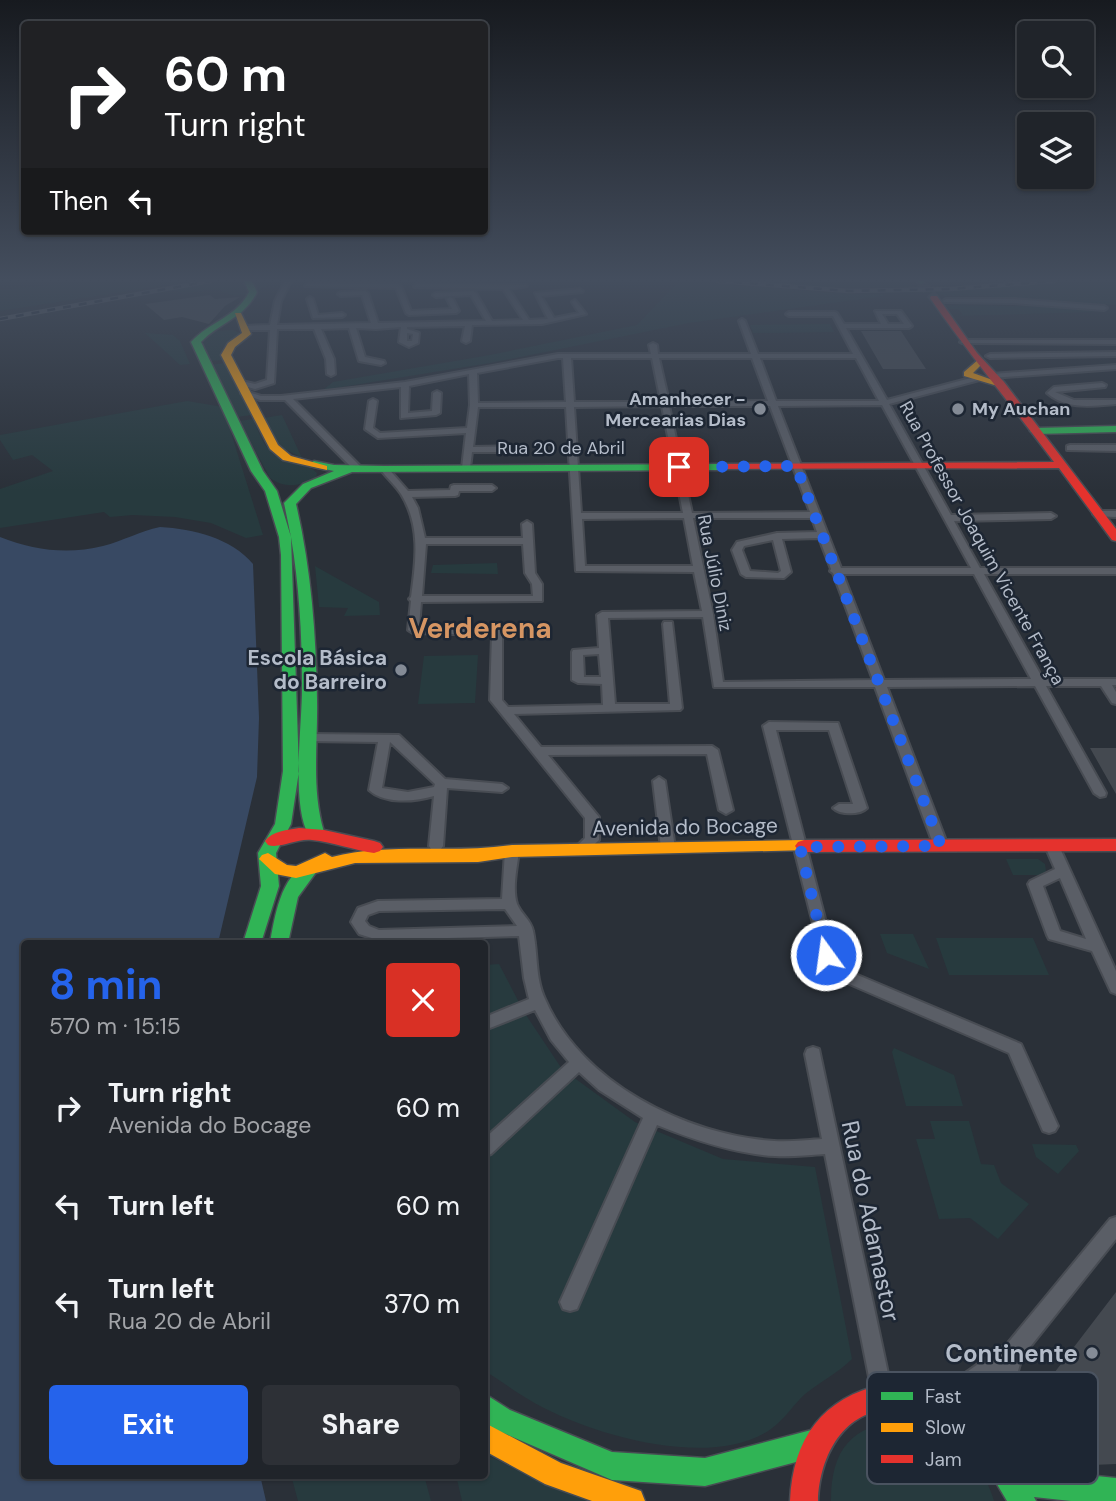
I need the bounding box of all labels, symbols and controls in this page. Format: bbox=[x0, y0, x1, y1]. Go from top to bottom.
map controls bbox=[1017, 21, 1094, 189]
button: search bbox=[1017, 21, 1094, 98]
text: 60 m bbox=[164, 42, 287, 106]
icon: right bbox=[49, 49, 140, 140]
text: Turn right bbox=[164, 104, 306, 146]
button: layers bbox=[1017, 112, 1094, 189]
icon: left bbox=[122, 182, 160, 220]
text: Then bbox=[49, 184, 108, 218]
place label: Amanhecer - Mercearias Dias bbox=[605, 387, 746, 432]
street label: Rua Professor Joaquim Vicente França bbox=[894, 397, 1070, 689]
place label: My Auchan bbox=[972, 397, 1070, 421]
marker: Amanhecer - Mercearias Dias bbox=[752, 401, 768, 417]
marker: My Auchan bbox=[950, 401, 966, 417]
street label: Rua 20 de Abril bbox=[497, 436, 625, 460]
pin bbox=[649, 437, 709, 497]
icon: arrive bbox=[660, 448, 698, 486]
street label: Rua Júlio Diniz bbox=[692, 513, 738, 633]
district label: Verderena bbox=[408, 610, 552, 647]
place label: Escola Básica do Barreiro bbox=[247, 644, 387, 696]
marker: Escola Básica do Barreiro bbox=[393, 662, 409, 678]
street label: Avenida do Bocage bbox=[592, 811, 778, 843]
position arrow bbox=[789, 918, 863, 992]
text: 8 min bbox=[49, 957, 162, 1012]
button: close bbox=[386, 963, 460, 1037]
text: 570 m · 15:15 bbox=[49, 1011, 181, 1041]
text: Turn right bbox=[108, 1076, 232, 1110]
icon: right bbox=[49, 1089, 87, 1127]
text: 60 m bbox=[396, 1091, 460, 1125]
text: Avenida do Bocage bbox=[108, 1110, 311, 1140]
street label: Rua do Adamastor bbox=[835, 1118, 907, 1324]
icon: left bbox=[49, 1187, 87, 1225]
text: Turn left bbox=[108, 1189, 215, 1223]
text: 60 m bbox=[396, 1189, 460, 1223]
text: Turn left bbox=[108, 1272, 215, 1306]
icon: left bbox=[49, 1285, 87, 1323]
text: 370 m bbox=[384, 1287, 460, 1321]
text: Rua 20 de Abril bbox=[108, 1306, 271, 1336]
place label: Continente bbox=[945, 1338, 1078, 1369]
marker: Continente bbox=[1084, 1345, 1100, 1361]
legend bbox=[867, 1372, 1098, 1484]
text: Fast bbox=[925, 1384, 961, 1409]
button: Exit bbox=[49, 1385, 248, 1465]
button: Share bbox=[262, 1385, 460, 1465]
text: Slow bbox=[925, 1415, 966, 1440]
text: Jam bbox=[925, 1447, 962, 1472]

